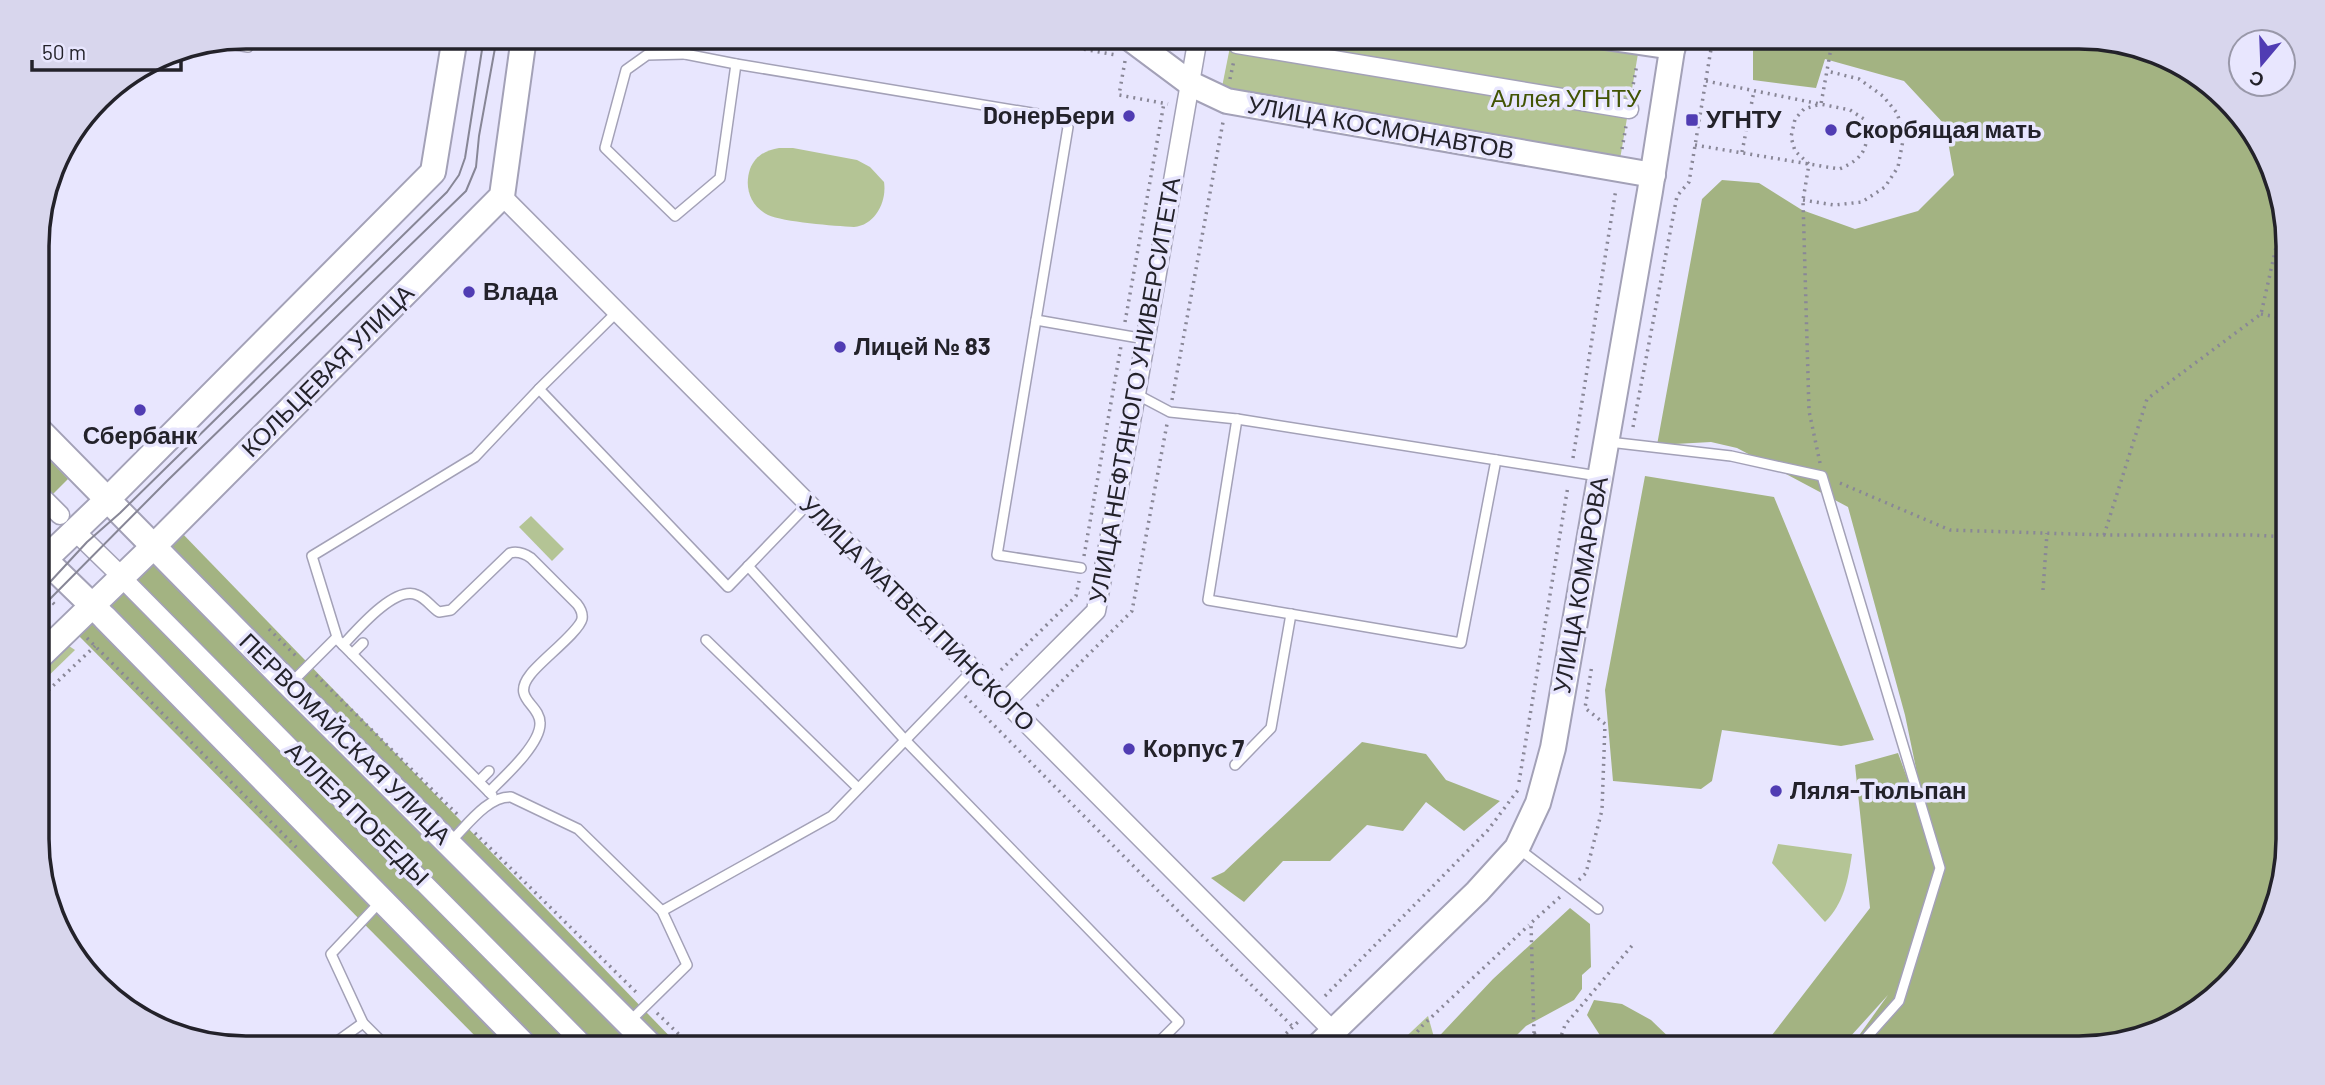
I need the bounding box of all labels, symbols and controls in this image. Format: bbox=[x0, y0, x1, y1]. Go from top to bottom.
scale bar bbox=[32, 28, 180, 72]
north arrow bbox=[2227, 28, 2297, 98]
text: 50 m bbox=[42, 39, 86, 64]
text: С bbox=[2246, 66, 2267, 93]
park label: Аллея УГНТУ bbox=[1491, 83, 1642, 112]
street label: УЛИЦА КОСМОНАВТОВ bbox=[1246, 89, 1517, 164]
place label: DонерБери bbox=[983, 100, 1115, 129]
place label: УГНТУ bbox=[1706, 104, 1783, 133]
marker: DонерБери bbox=[1121, 108, 1137, 124]
marker: УГНТУ bbox=[1684, 112, 1700, 128]
place label: Скорбящая мать bbox=[1845, 114, 2042, 143]
marker: Скорбящая мать bbox=[1823, 122, 1839, 138]
street label: УЛИЦА НЕФТЯНОГО УНИВЕРСИТЕТА bbox=[1082, 175, 1185, 605]
place label: Влада bbox=[483, 276, 558, 305]
street label: КОЛЬЦЕВАЯ УЛИЦА bbox=[235, 278, 419, 462]
marker: Влада bbox=[461, 284, 477, 300]
place label: Лицей № 83 bbox=[854, 331, 991, 360]
marker: Лицей № 83 bbox=[832, 339, 848, 355]
marker: Сбербанк bbox=[132, 402, 148, 418]
place label: Сбербанк bbox=[83, 420, 198, 449]
street label: УЛИЦА КОМАРОВА bbox=[1546, 474, 1613, 695]
street label: УЛИЦА МАТВЕЯ ПИНСКОГО bbox=[794, 489, 1042, 737]
street label: ПЕРВОМАЙСКАЯ УЛИЦА bbox=[234, 626, 458, 850]
place label: Корпус 7 bbox=[1143, 733, 1244, 762]
street label: АЛЛЕЯ ПОБЕДЫ bbox=[280, 735, 436, 891]
marker: Корпус 7 bbox=[1121, 741, 1137, 757]
place label: Ляля-Тюльпан bbox=[1790, 775, 1967, 804]
marker: Ляля-Тюльпан bbox=[1768, 783, 1784, 799]

